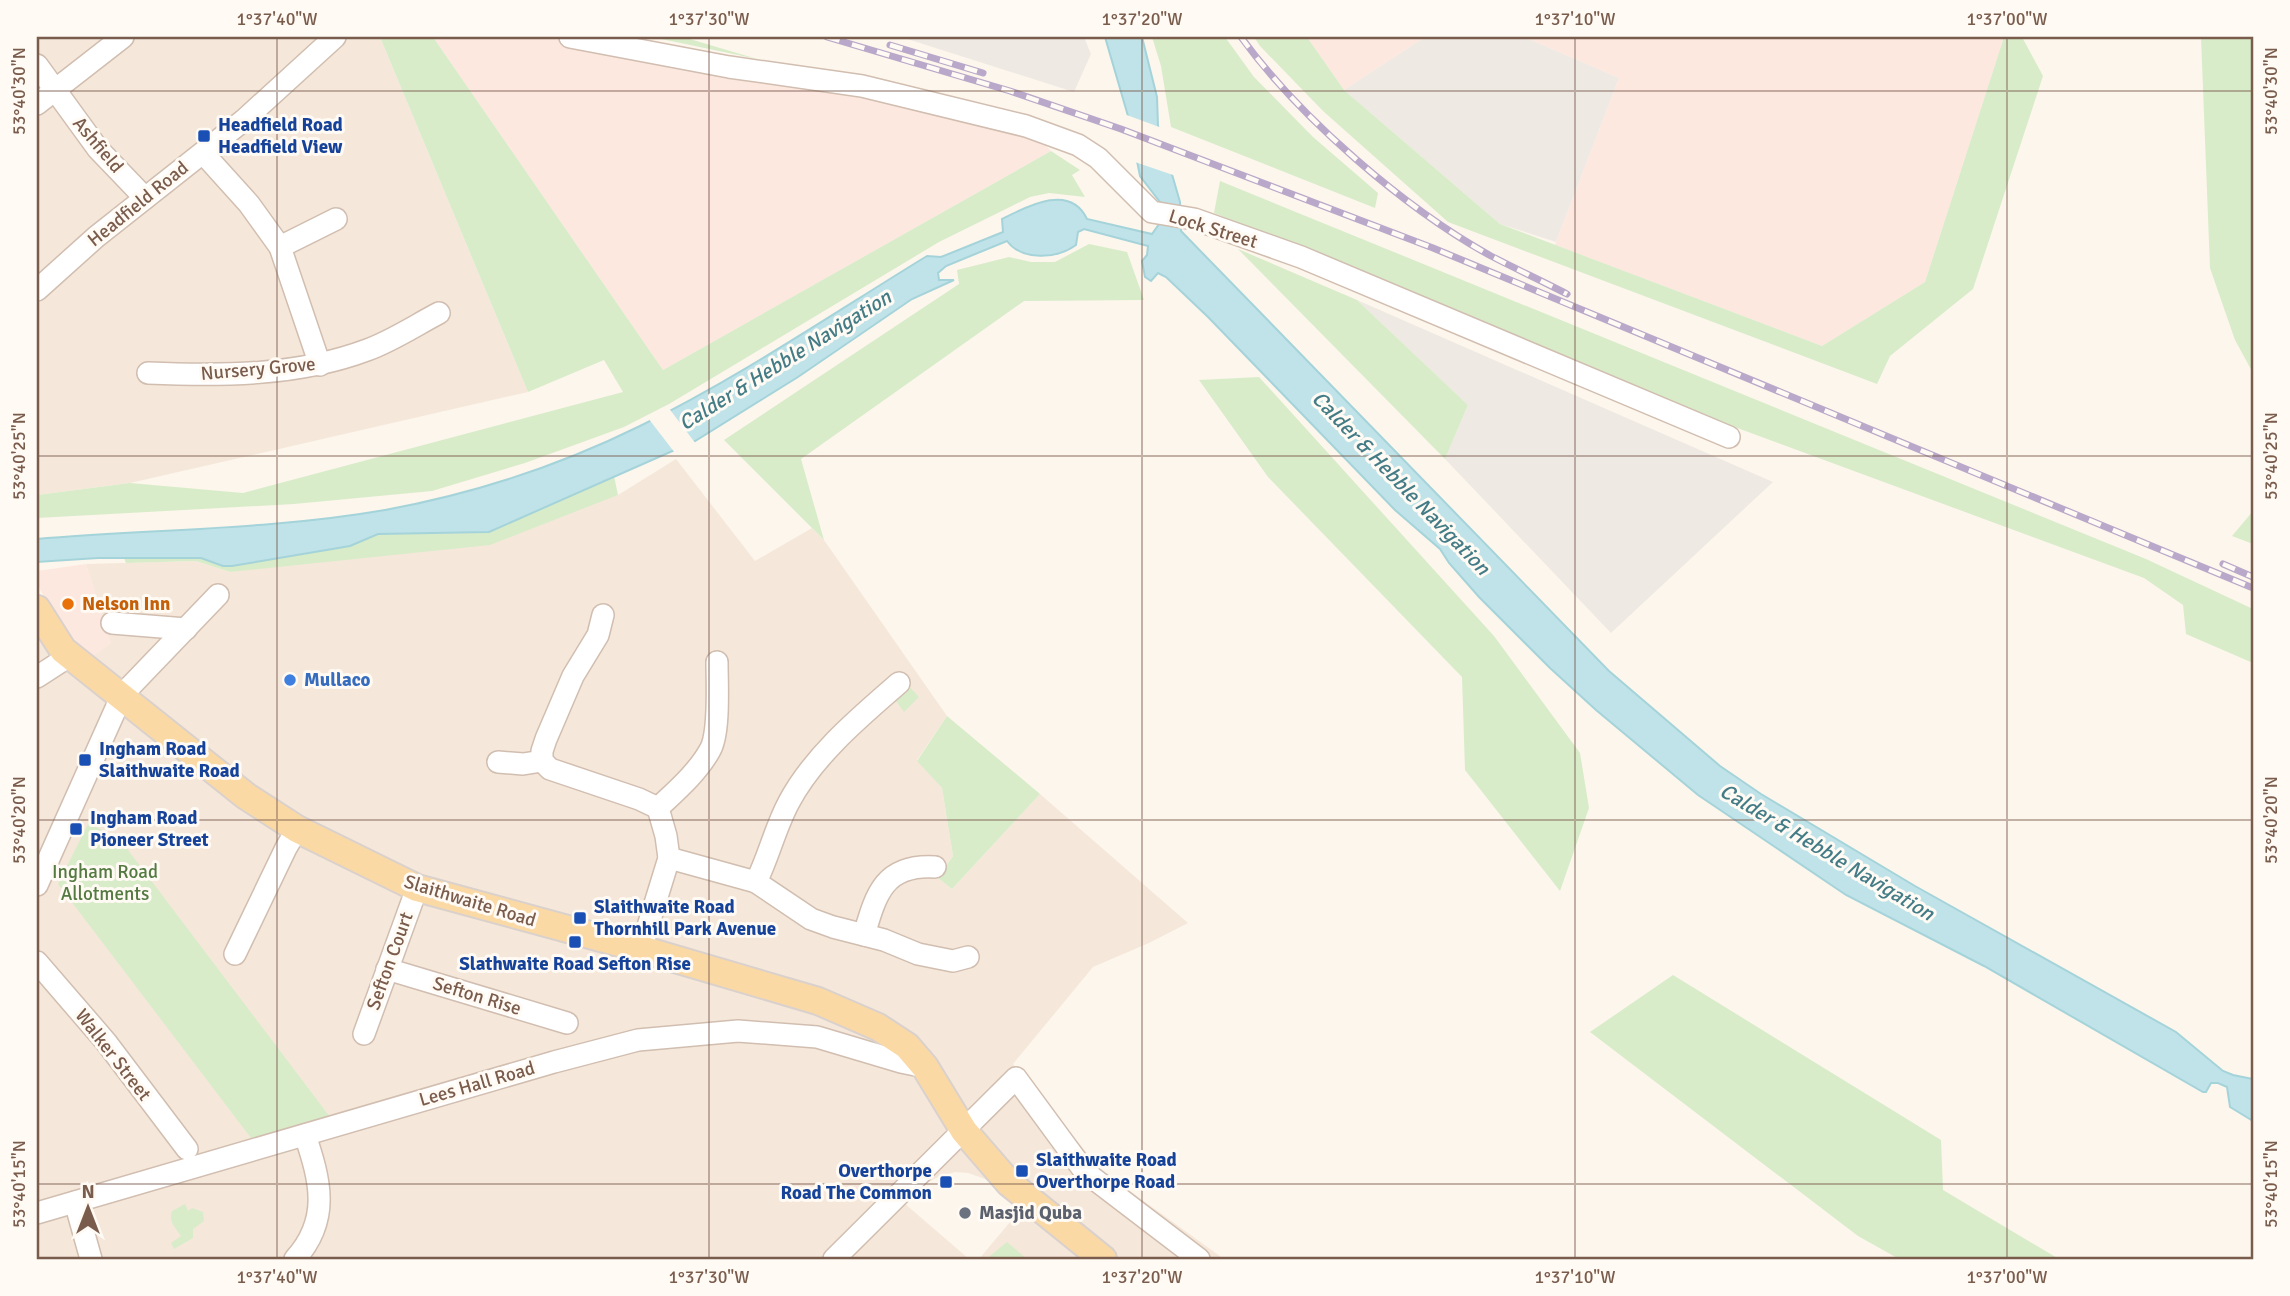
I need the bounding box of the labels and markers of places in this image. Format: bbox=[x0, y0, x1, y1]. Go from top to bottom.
place label: Headfield Road Headfield View bbox=[218, 113, 343, 159]
marker: Headfield Road Headfield View bbox=[196, 128, 212, 144]
place label: Nelson Inn bbox=[82, 592, 170, 616]
marker: Nelson Inn bbox=[60, 596, 76, 612]
place label: Mullaco bbox=[304, 668, 371, 692]
marker: Mullaco bbox=[282, 672, 298, 688]
place label: Ingham Road Slaithwaite Road bbox=[99, 737, 240, 783]
marker: Ingham Road Slaithwaite Road bbox=[77, 752, 93, 768]
place label: Ingham Road Pioneer Street bbox=[90, 806, 209, 852]
marker: Ingham Road Pioneer Street bbox=[68, 821, 84, 837]
place label: Slaithwaite Road Thornhill Park Avenue bbox=[594, 895, 776, 941]
marker: Slaithwaite Road Thornhill Park Avenue bbox=[572, 910, 588, 926]
marker: Slathwaite Road Sefton Rise bbox=[567, 934, 583, 950]
place label: Slathwaite Road Sefton Rise bbox=[459, 952, 691, 976]
place label: Slaithwaite Road Overthorpe Road bbox=[1036, 1148, 1177, 1194]
place label: Overthorpe Road The Common bbox=[781, 1159, 932, 1205]
marker: Slaithwaite Road Overthorpe Road bbox=[1014, 1163, 1030, 1179]
marker: Overthorpe Road The Common bbox=[938, 1174, 954, 1190]
place label: Masjid Quba bbox=[979, 1201, 1082, 1225]
marker: Masjid Quba bbox=[957, 1205, 973, 1221]

